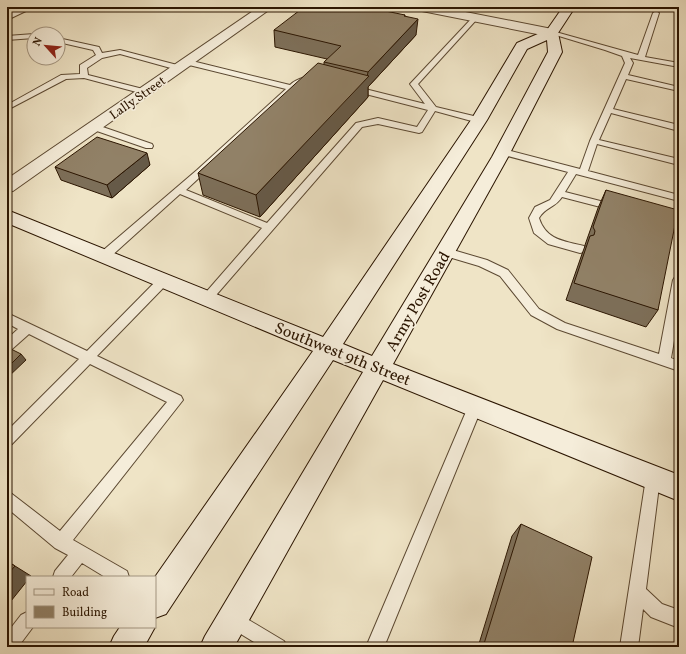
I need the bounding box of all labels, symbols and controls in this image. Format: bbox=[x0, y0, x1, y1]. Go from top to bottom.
north arrow bbox=[26, 26, 66, 66]
text: N bbox=[30, 35, 47, 49]
street label: Lally Street bbox=[106, 72, 170, 125]
street label: Army Post Road bbox=[381, 248, 456, 356]
street label: Southwest 9th Street bbox=[271, 318, 414, 392]
legend bbox=[26, 576, 156, 628]
text: Road bbox=[62, 585, 89, 601]
text: Building bbox=[62, 605, 107, 621]

